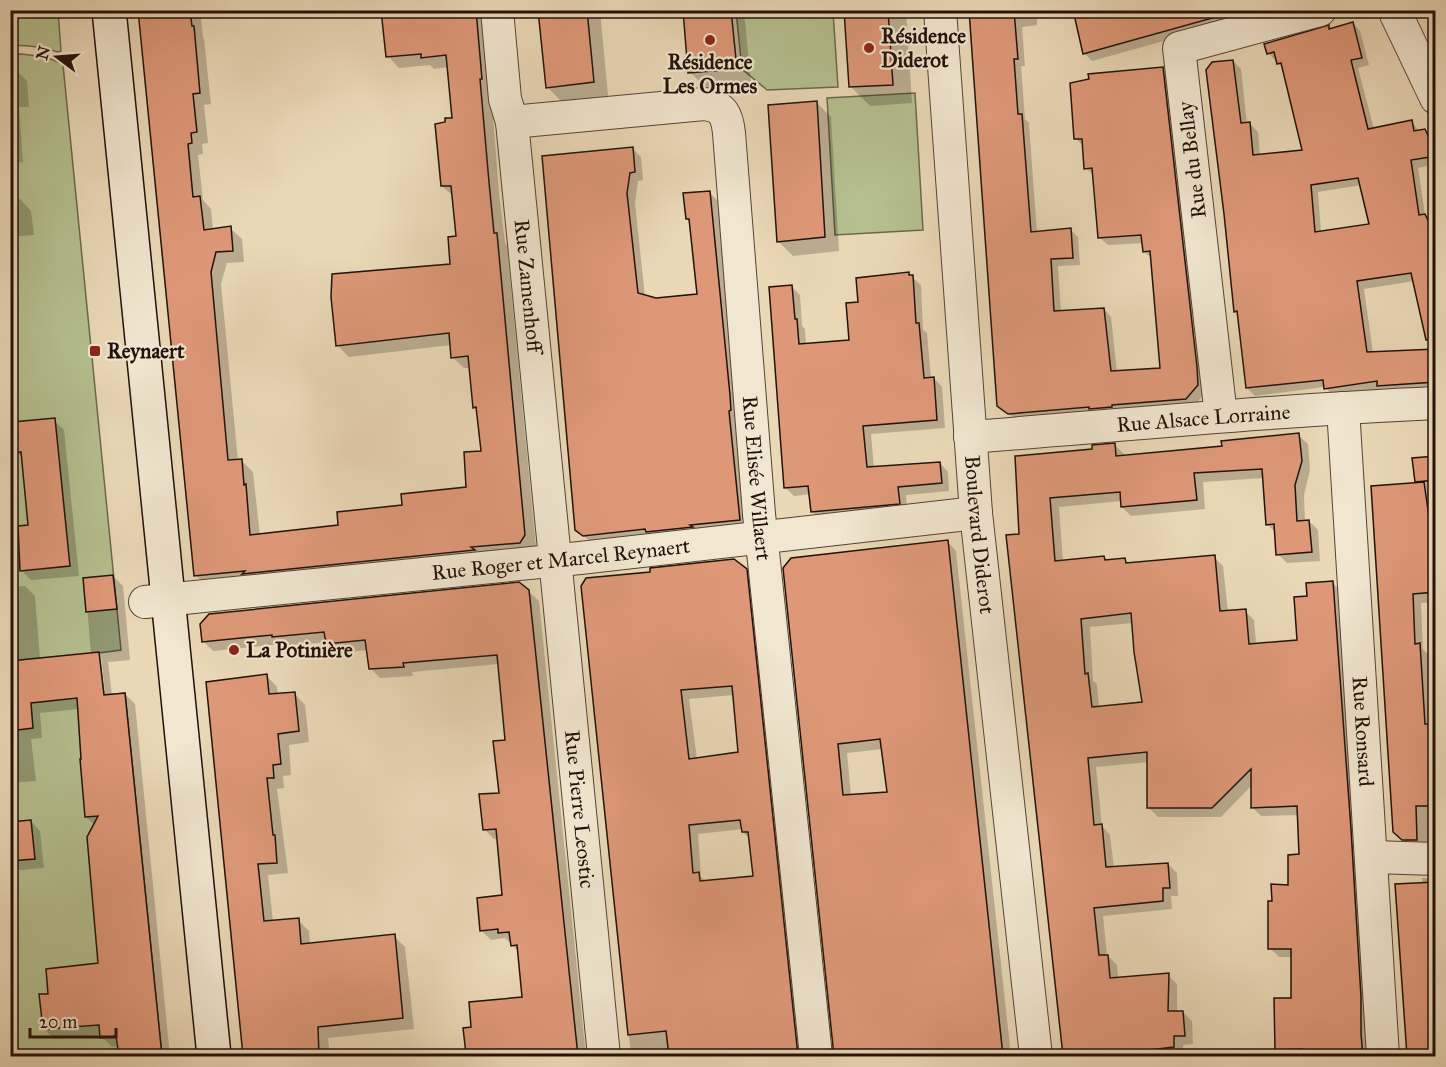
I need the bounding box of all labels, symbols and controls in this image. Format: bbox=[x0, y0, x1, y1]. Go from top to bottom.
place label: Résidence Diderot bbox=[881, 23, 966, 73]
north arrow bbox=[27, 27, 87, 87]
marker: Résidence Les Ormes bbox=[703, 33, 717, 47]
marker: Résidence Diderot bbox=[862, 41, 876, 55]
text: N bbox=[32, 43, 54, 62]
place label: Résidence Les Ormes bbox=[663, 49, 757, 99]
street label: Rue du Bellay bbox=[1172, 99, 1212, 220]
street label: Rue Zamenhoff bbox=[509, 218, 548, 357]
place label: Reynaert bbox=[107, 338, 185, 364]
marker: Reynaert bbox=[88, 344, 102, 358]
street label: Rue Elisée Willaert bbox=[737, 395, 777, 562]
street label: Rue Alsace Lorraine bbox=[1115, 399, 1291, 438]
street label: Boulevard Diderot bbox=[959, 454, 1000, 616]
street label: Rue Roger et Marcel Reynaert bbox=[430, 533, 692, 586]
place label: La Potinière bbox=[246, 637, 353, 663]
marker: La Potinière bbox=[227, 643, 241, 657]
street label: Rue Ronsard bbox=[1347, 675, 1379, 788]
street label: Rue Pierre Leostic bbox=[559, 729, 600, 890]
scale bar bbox=[30, 1001, 116, 1039]
text: 20 m bbox=[39, 1011, 77, 1033]

